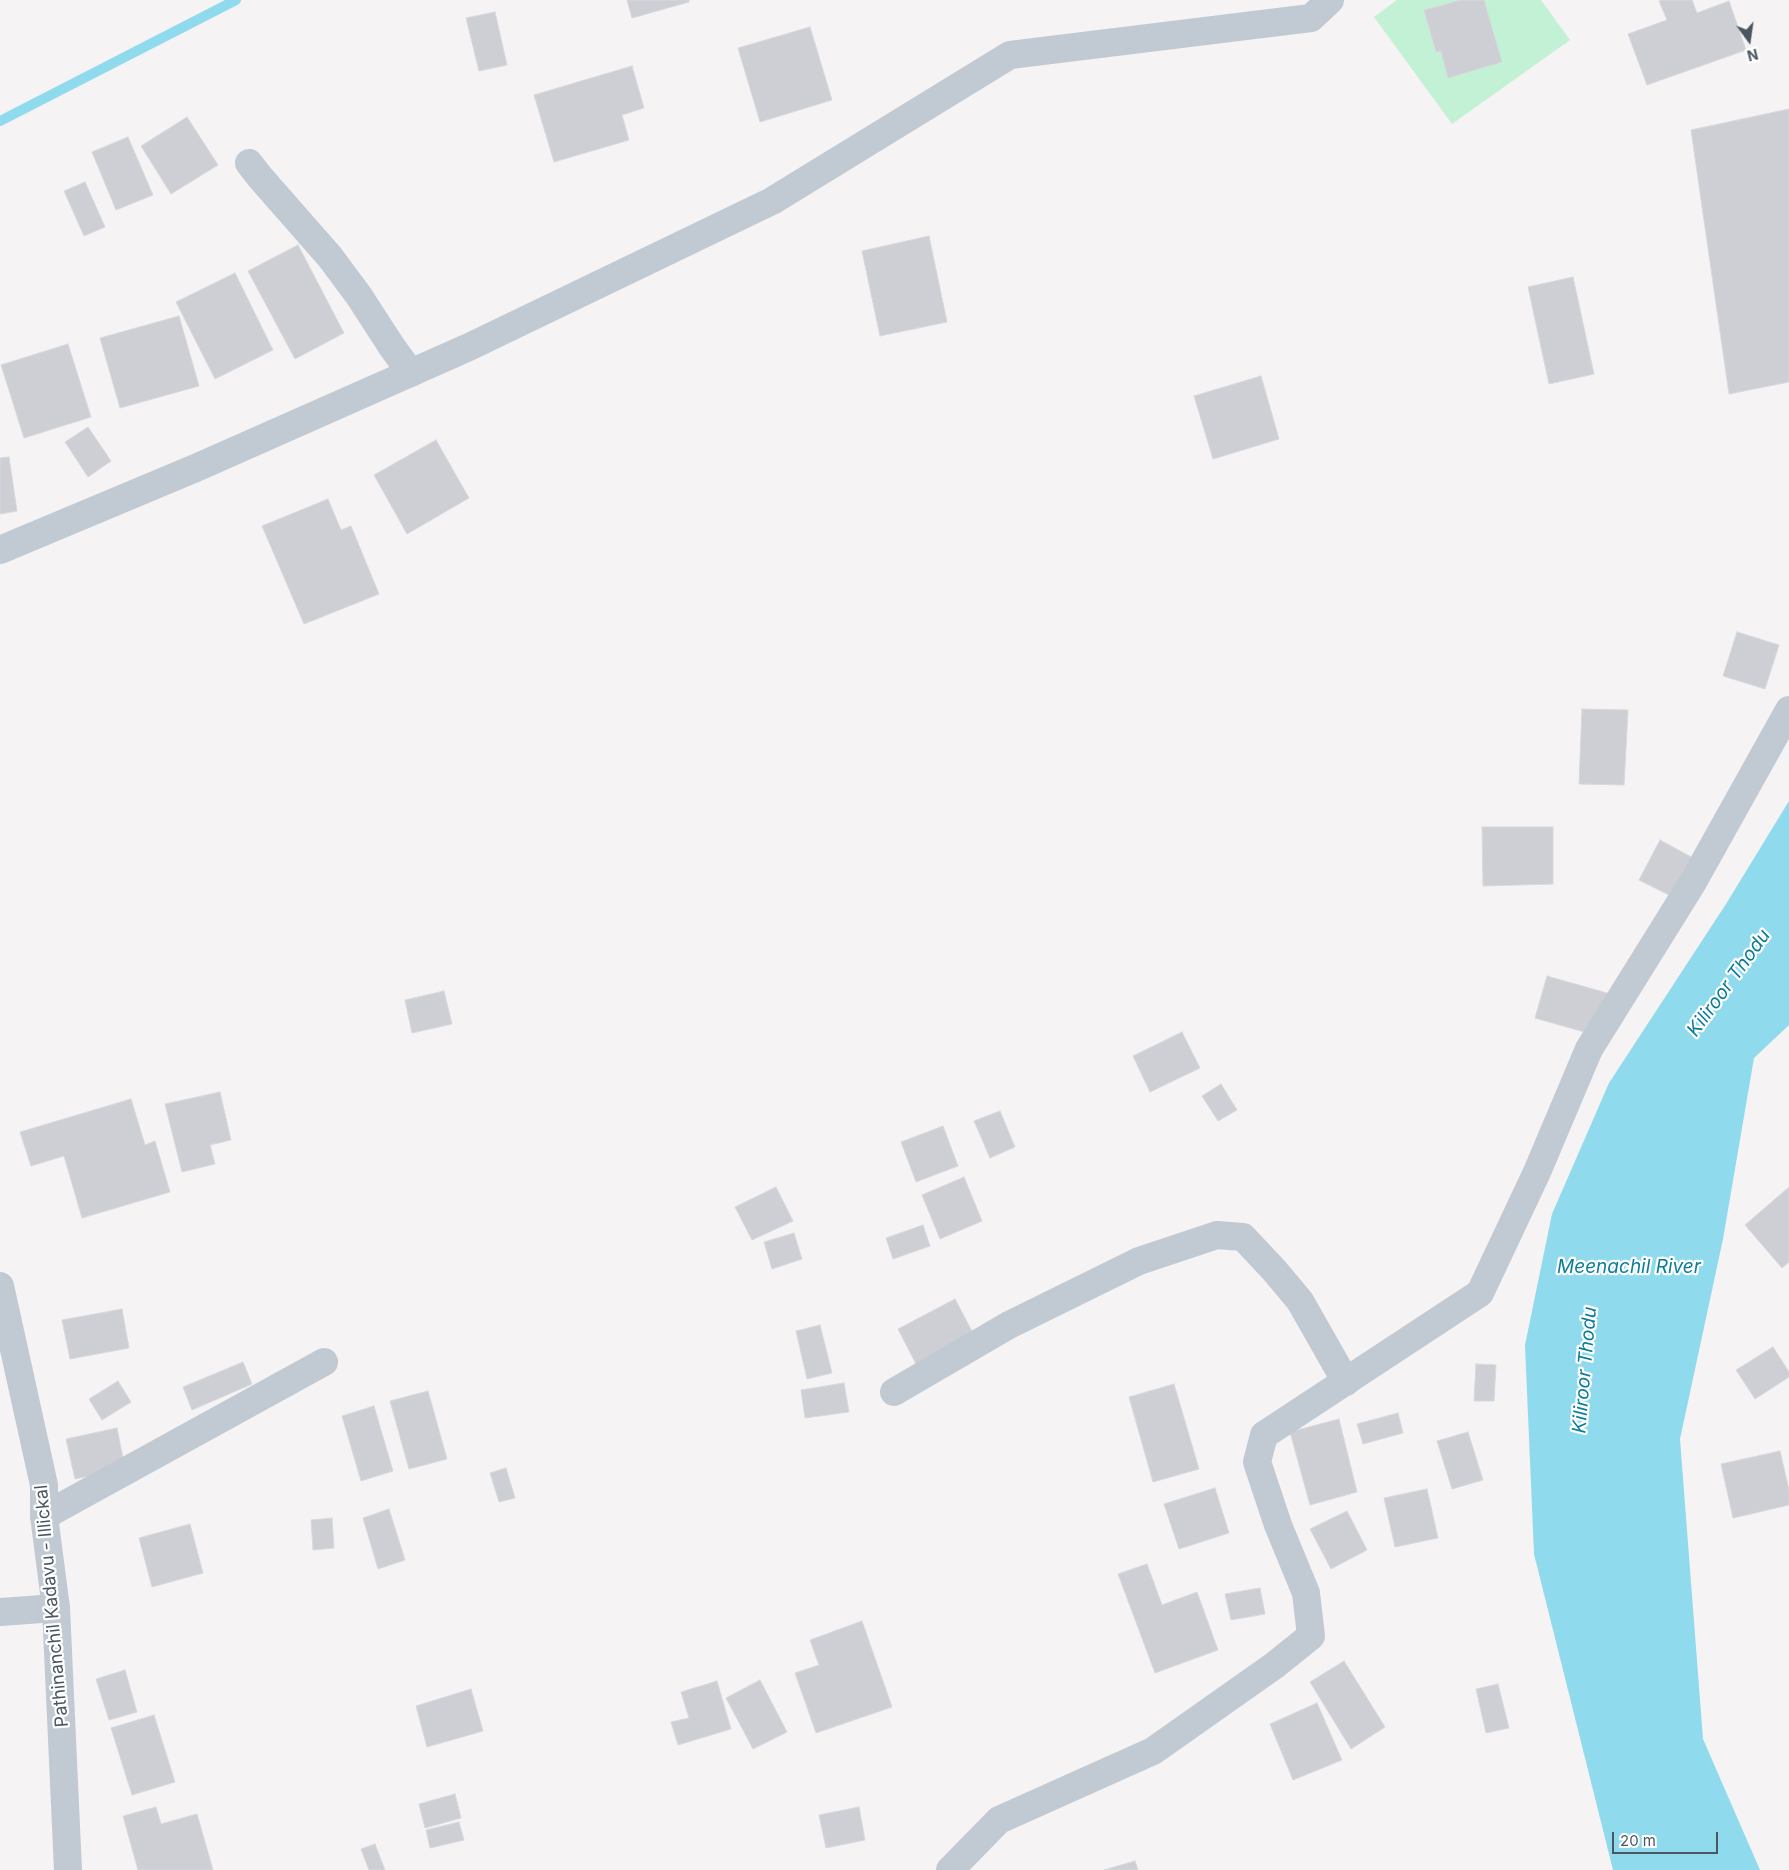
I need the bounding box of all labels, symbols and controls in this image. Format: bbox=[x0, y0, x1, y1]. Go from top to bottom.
north arrow bbox=[1724, 15, 1774, 65]
text: N bbox=[1746, 45, 1760, 65]
water label: Kiliroor Thodu bbox=[1682, 925, 1776, 1041]
water label: Meenachil River bbox=[1557, 1256, 1701, 1278]
water label: Kiliroor Thodu bbox=[1568, 1306, 1602, 1434]
street label: Pathinanchil Kadavu - Illickal bbox=[31, 1484, 73, 1728]
scale bar bbox=[1614, 1822, 1720, 1854]
text: 20 m bbox=[1620, 1831, 1656, 1850]

